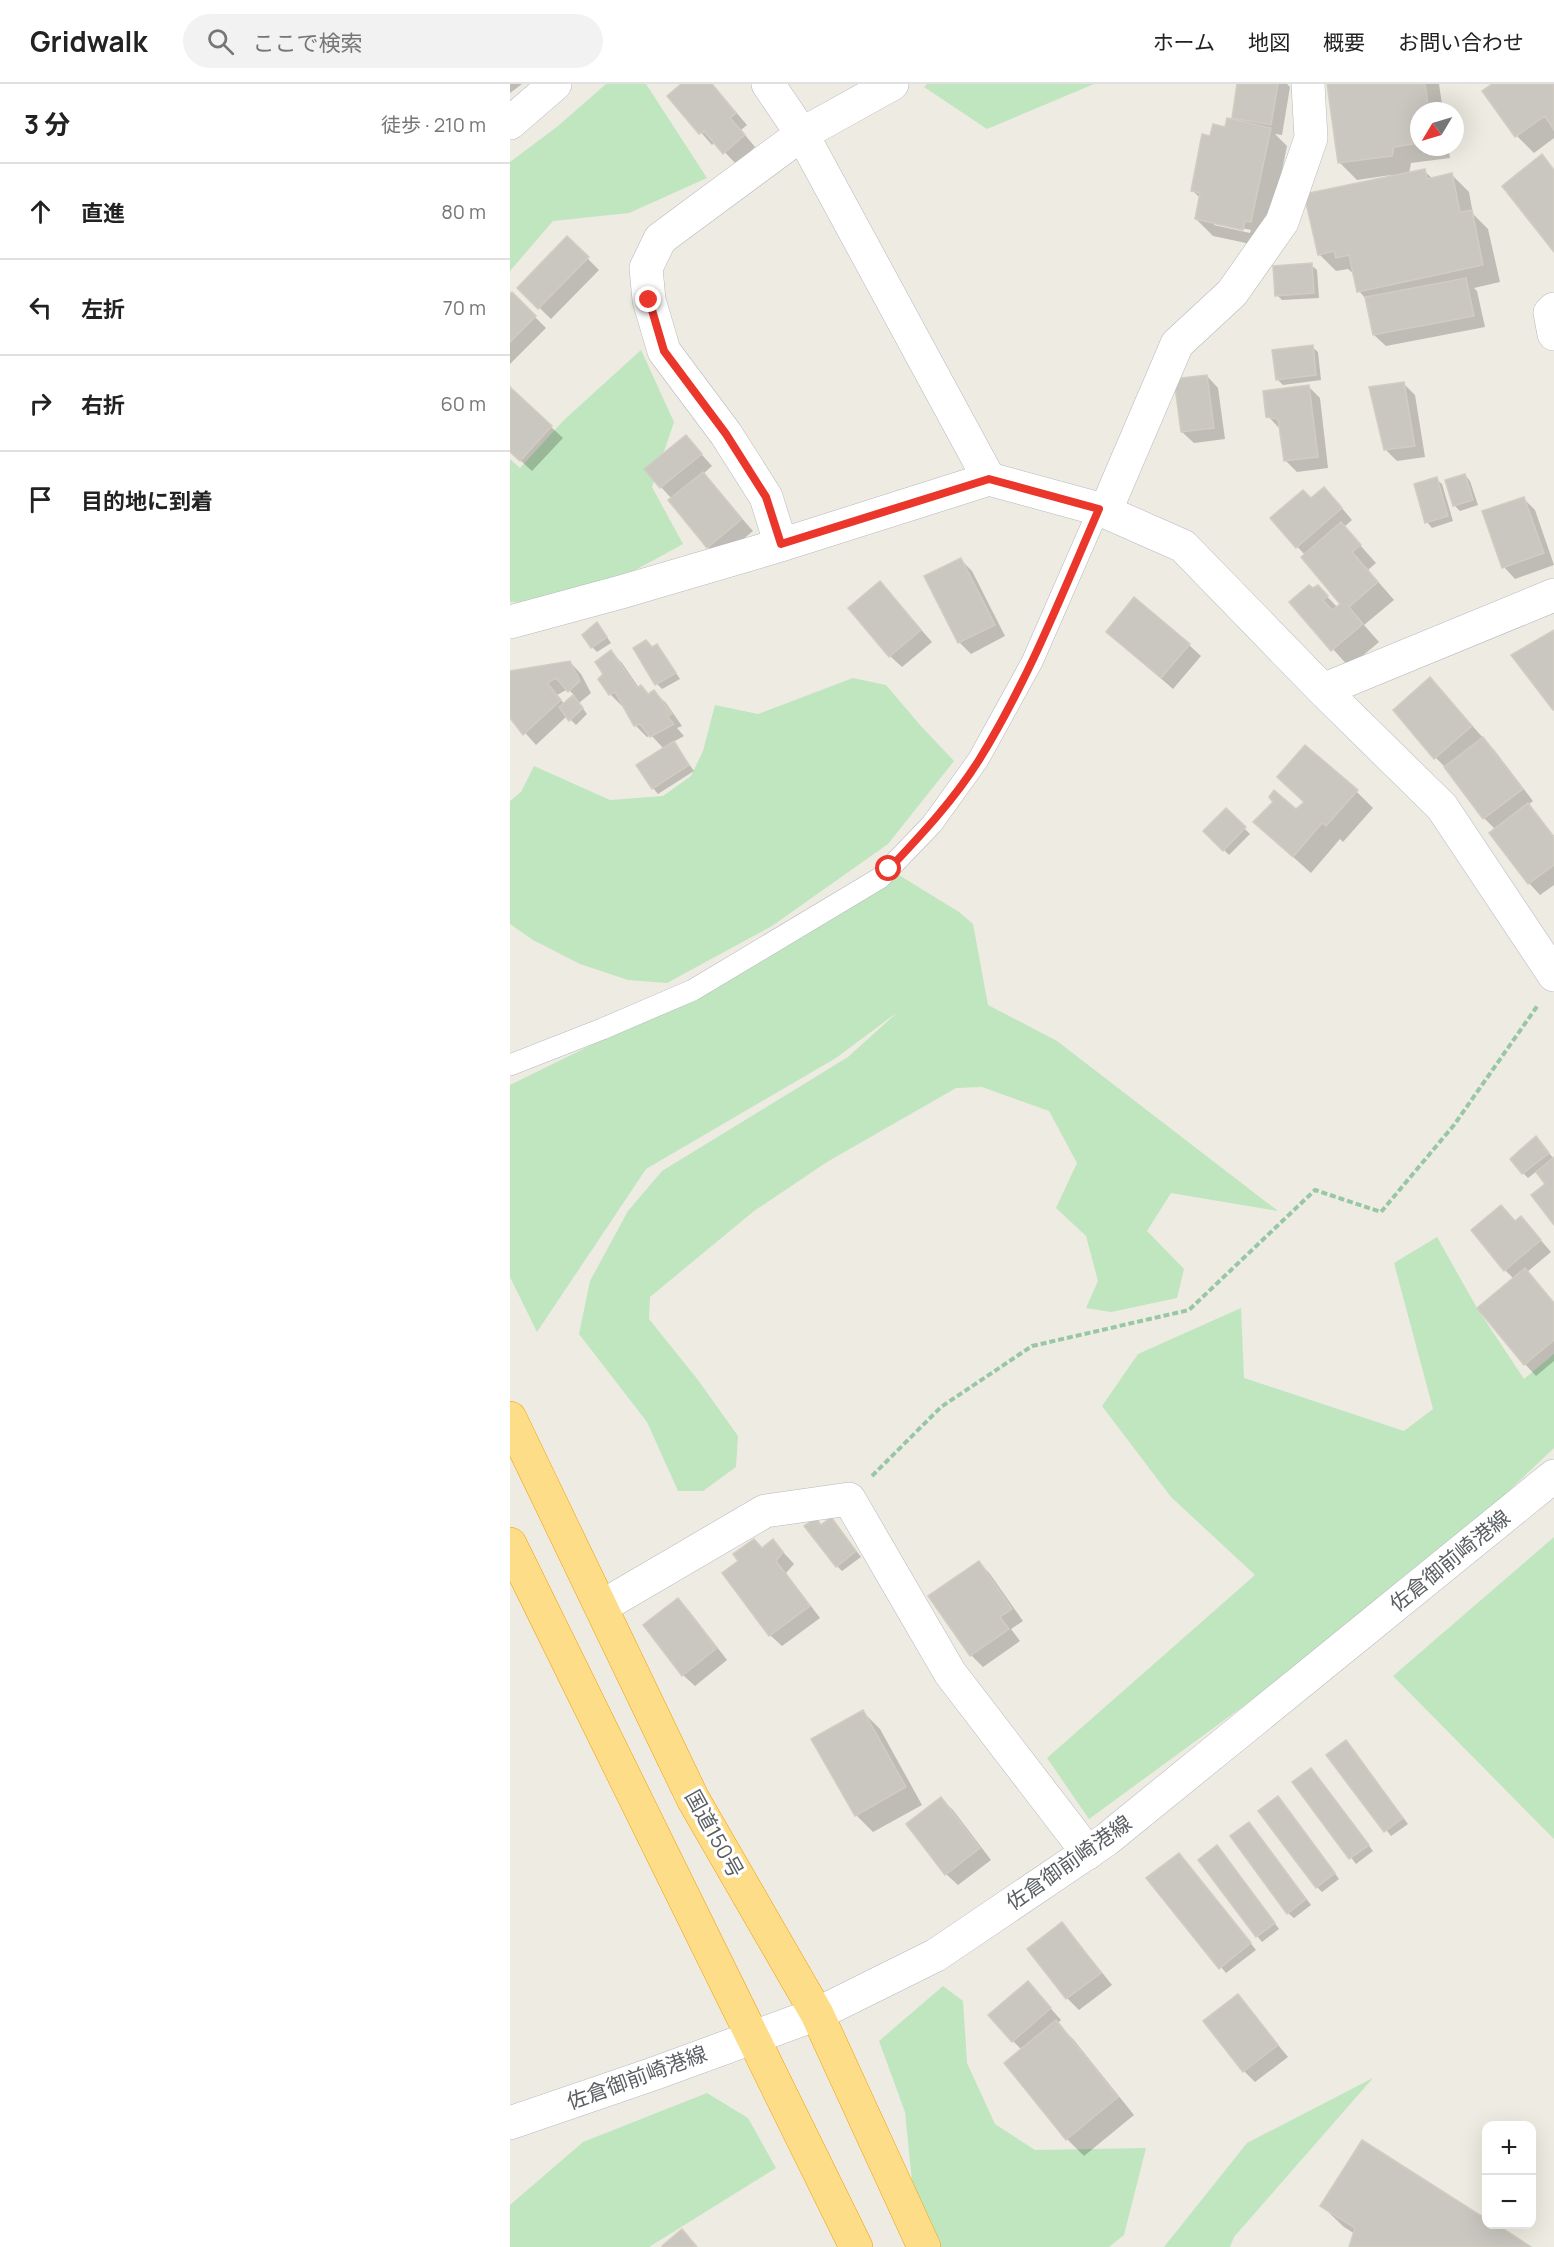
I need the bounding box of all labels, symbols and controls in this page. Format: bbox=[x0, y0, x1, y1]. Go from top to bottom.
search box bbox=[183, 14, 603, 68]
text: Gridwalk bbox=[30, 22, 147, 60]
icon: search bbox=[204, 25, 237, 58]
text: ここで検索 bbox=[252, 28, 363, 58]
text: ホーム bbox=[1153, 28, 1215, 56]
text: 地図 bbox=[1248, 28, 1290, 56]
text: 概要 bbox=[1323, 28, 1365, 56]
text: お問い合わせ bbox=[1398, 28, 1524, 56]
north arrow bbox=[1410, 102, 1464, 156]
text: 3 分 bbox=[24, 106, 70, 142]
text: 徒歩 · 210 m bbox=[381, 111, 486, 138]
icon: ahead bbox=[24, 195, 57, 228]
text: 直進 bbox=[81, 198, 125, 228]
text: 80 m bbox=[441, 198, 486, 225]
route end bbox=[635, 286, 661, 312]
icon: left bbox=[24, 291, 57, 324]
text: 左折 bbox=[81, 294, 125, 324]
text: 70 m bbox=[443, 294, 486, 321]
icon: right bbox=[24, 387, 57, 420]
text: 右折 bbox=[81, 390, 125, 420]
text: 60 m bbox=[440, 390, 486, 417]
icon: arrive bbox=[24, 483, 57, 516]
text: 目的地に到着 bbox=[81, 486, 213, 516]
route start bbox=[875, 855, 901, 881]
street label: 佐倉御前崎港線 bbox=[1383, 1503, 1515, 1617]
street label: 国道150号 bbox=[679, 1785, 750, 1882]
street label: 佐倉御前崎港線 bbox=[1000, 1809, 1137, 1916]
street label: 佐倉御前崎港線 bbox=[563, 2039, 711, 2115]
map controls bbox=[1482, 2121, 1536, 2229]
button: + bbox=[1482, 2121, 1536, 2175]
button: − bbox=[1482, 2175, 1536, 2229]

